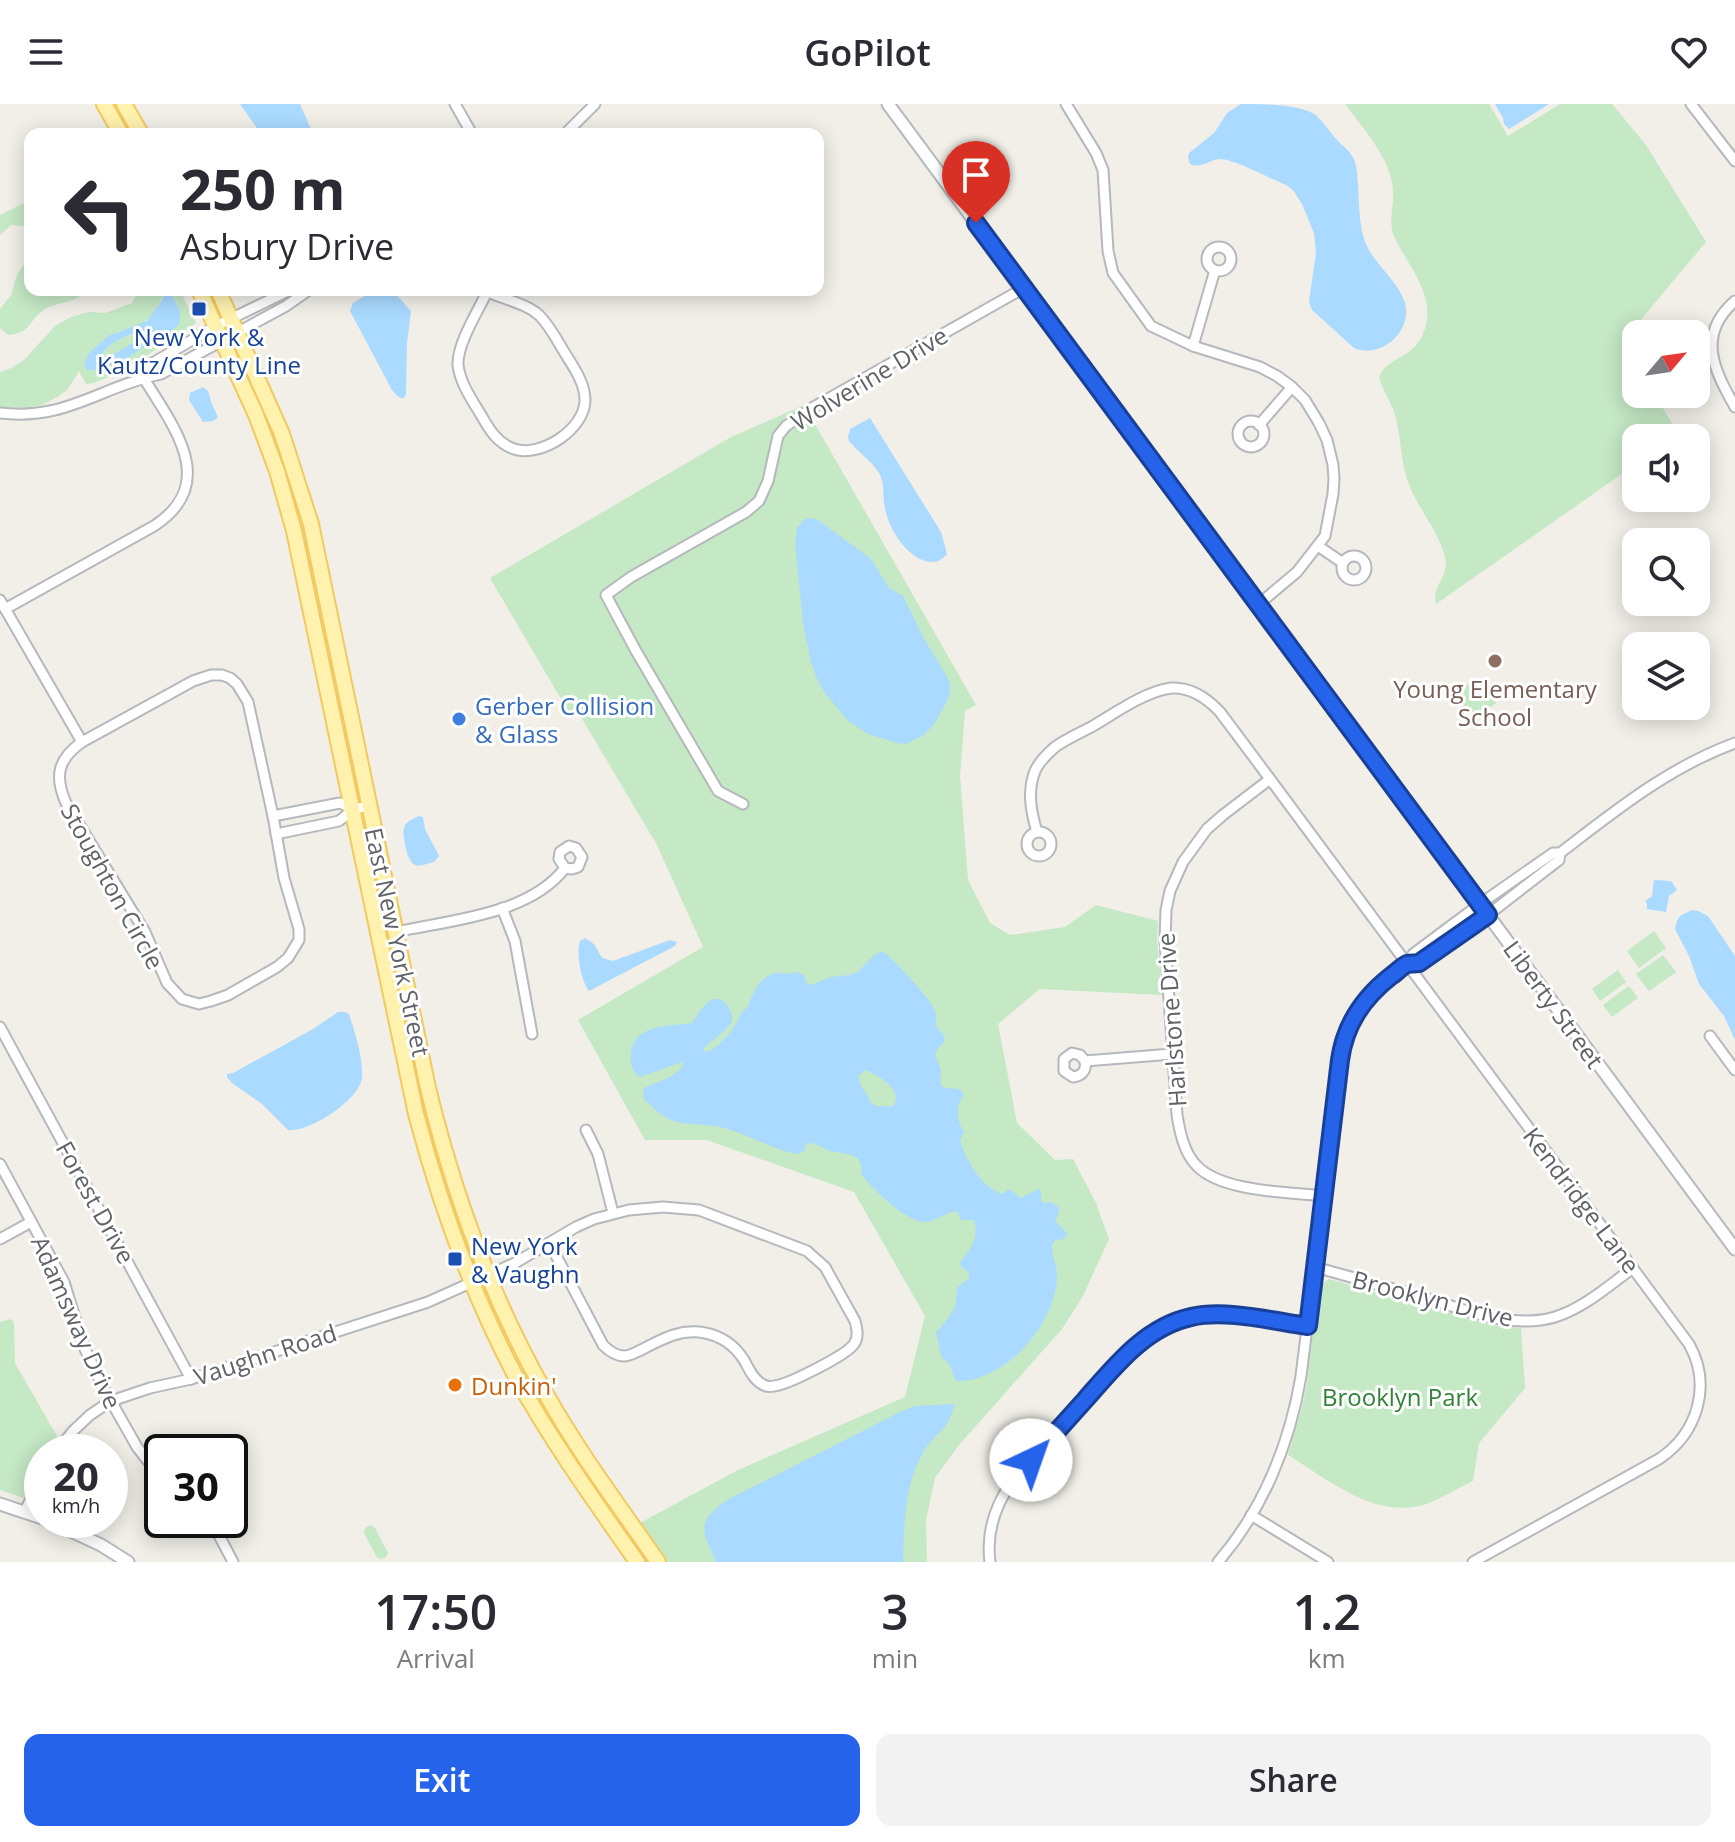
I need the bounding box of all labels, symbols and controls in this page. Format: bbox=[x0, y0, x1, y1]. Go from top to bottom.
text: GoPilot bbox=[804, 28, 931, 77]
icon: menu bbox=[24, 30, 68, 74]
icon: heart bbox=[1667, 30, 1711, 74]
pin bbox=[942, 141, 1010, 223]
text: 250 m bbox=[180, 150, 346, 226]
icon: arrive bbox=[954, 153, 998, 197]
icon: left bbox=[48, 160, 152, 264]
text: Asbury Drive bbox=[180, 222, 394, 271]
marker: New York & Kautz/County Line bbox=[190, 300, 208, 318]
street label: Wolverine Drive bbox=[785, 318, 953, 438]
place label: New York & Kautz/County Line bbox=[97, 320, 301, 381]
north arrow bbox=[1622, 320, 1710, 408]
map controls bbox=[1622, 320, 1710, 720]
button: sound bbox=[1622, 424, 1710, 512]
button: search bbox=[1622, 528, 1710, 616]
button: layers bbox=[1622, 632, 1710, 720]
marker: Young Elementary School bbox=[1486, 652, 1504, 670]
place label: Young Elementary School bbox=[1393, 672, 1598, 733]
place label: Gerber Collision & Glass bbox=[475, 689, 654, 750]
marker: Gerber Collision & Glass bbox=[450, 710, 468, 728]
street label: Stoughton Circle bbox=[54, 797, 172, 975]
street label: East New York Street bbox=[358, 825, 438, 1059]
street label: Harlstone Drive bbox=[1148, 932, 1194, 1108]
street label: Liberty Street bbox=[1496, 933, 1612, 1075]
street label: Kendridge Lane bbox=[1516, 1120, 1648, 1280]
street label: Forest Drive bbox=[49, 1135, 143, 1269]
place label: New York & Vaughn bbox=[471, 1229, 580, 1290]
street label: Adamsway Drive bbox=[24, 1230, 130, 1414]
marker: New York & Vaughn bbox=[446, 1250, 464, 1268]
street label: Brooklyn Drive bbox=[1349, 1262, 1517, 1334]
street label: Vaughn Road bbox=[189, 1315, 341, 1393]
place label: Dunkin' bbox=[471, 1369, 557, 1402]
marker: Dunkin' bbox=[446, 1376, 464, 1394]
park label: Brooklyn Park bbox=[1322, 1380, 1478, 1413]
position arrow bbox=[989, 1418, 1073, 1502]
speed limit sign: 30 bbox=[144, 1434, 248, 1538]
text: 20 bbox=[53, 1448, 99, 1503]
text: km/h bbox=[52, 1492, 100, 1519]
text: 17:50 bbox=[374, 1579, 497, 1644]
text: 3 bbox=[881, 1579, 909, 1644]
text: 1.2 bbox=[1293, 1579, 1361, 1644]
text: Arrival bbox=[397, 1640, 475, 1676]
text: min bbox=[872, 1640, 918, 1676]
text: km bbox=[1308, 1640, 1345, 1676]
button: Exit bbox=[24, 1734, 860, 1826]
button: Share bbox=[876, 1734, 1711, 1826]

